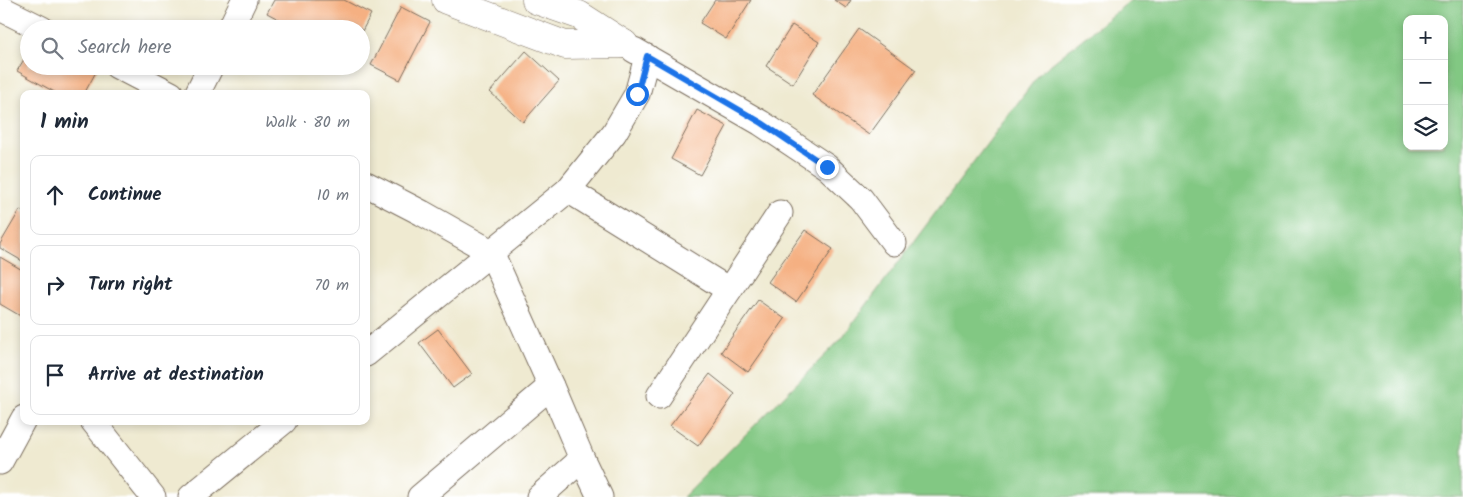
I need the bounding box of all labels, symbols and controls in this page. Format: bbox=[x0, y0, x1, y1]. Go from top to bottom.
map controls bbox=[1403, 15, 1448, 150]
button: + bbox=[1403, 15, 1448, 60]
search box bbox=[20, 20, 370, 75]
text: Search here bbox=[78, 33, 172, 63]
icon: search bbox=[38, 34, 66, 62]
button: − bbox=[1403, 60, 1448, 105]
route start bbox=[626, 83, 649, 106]
button: layers bbox=[1403, 105, 1448, 150]
text: 1 min bbox=[40, 106, 89, 139]
text: Walk · 80 m bbox=[265, 110, 350, 135]
route end bbox=[816, 156, 839, 179]
text: Continue bbox=[88, 180, 161, 210]
icon: ahead bbox=[41, 181, 69, 209]
text: 10 m bbox=[317, 183, 349, 208]
text: Turn right bbox=[88, 270, 173, 300]
icon: right bbox=[41, 271, 69, 299]
text: 70 m bbox=[314, 273, 349, 298]
text: Arrive at destination bbox=[88, 360, 264, 390]
icon: arrive bbox=[41, 361, 69, 389]

